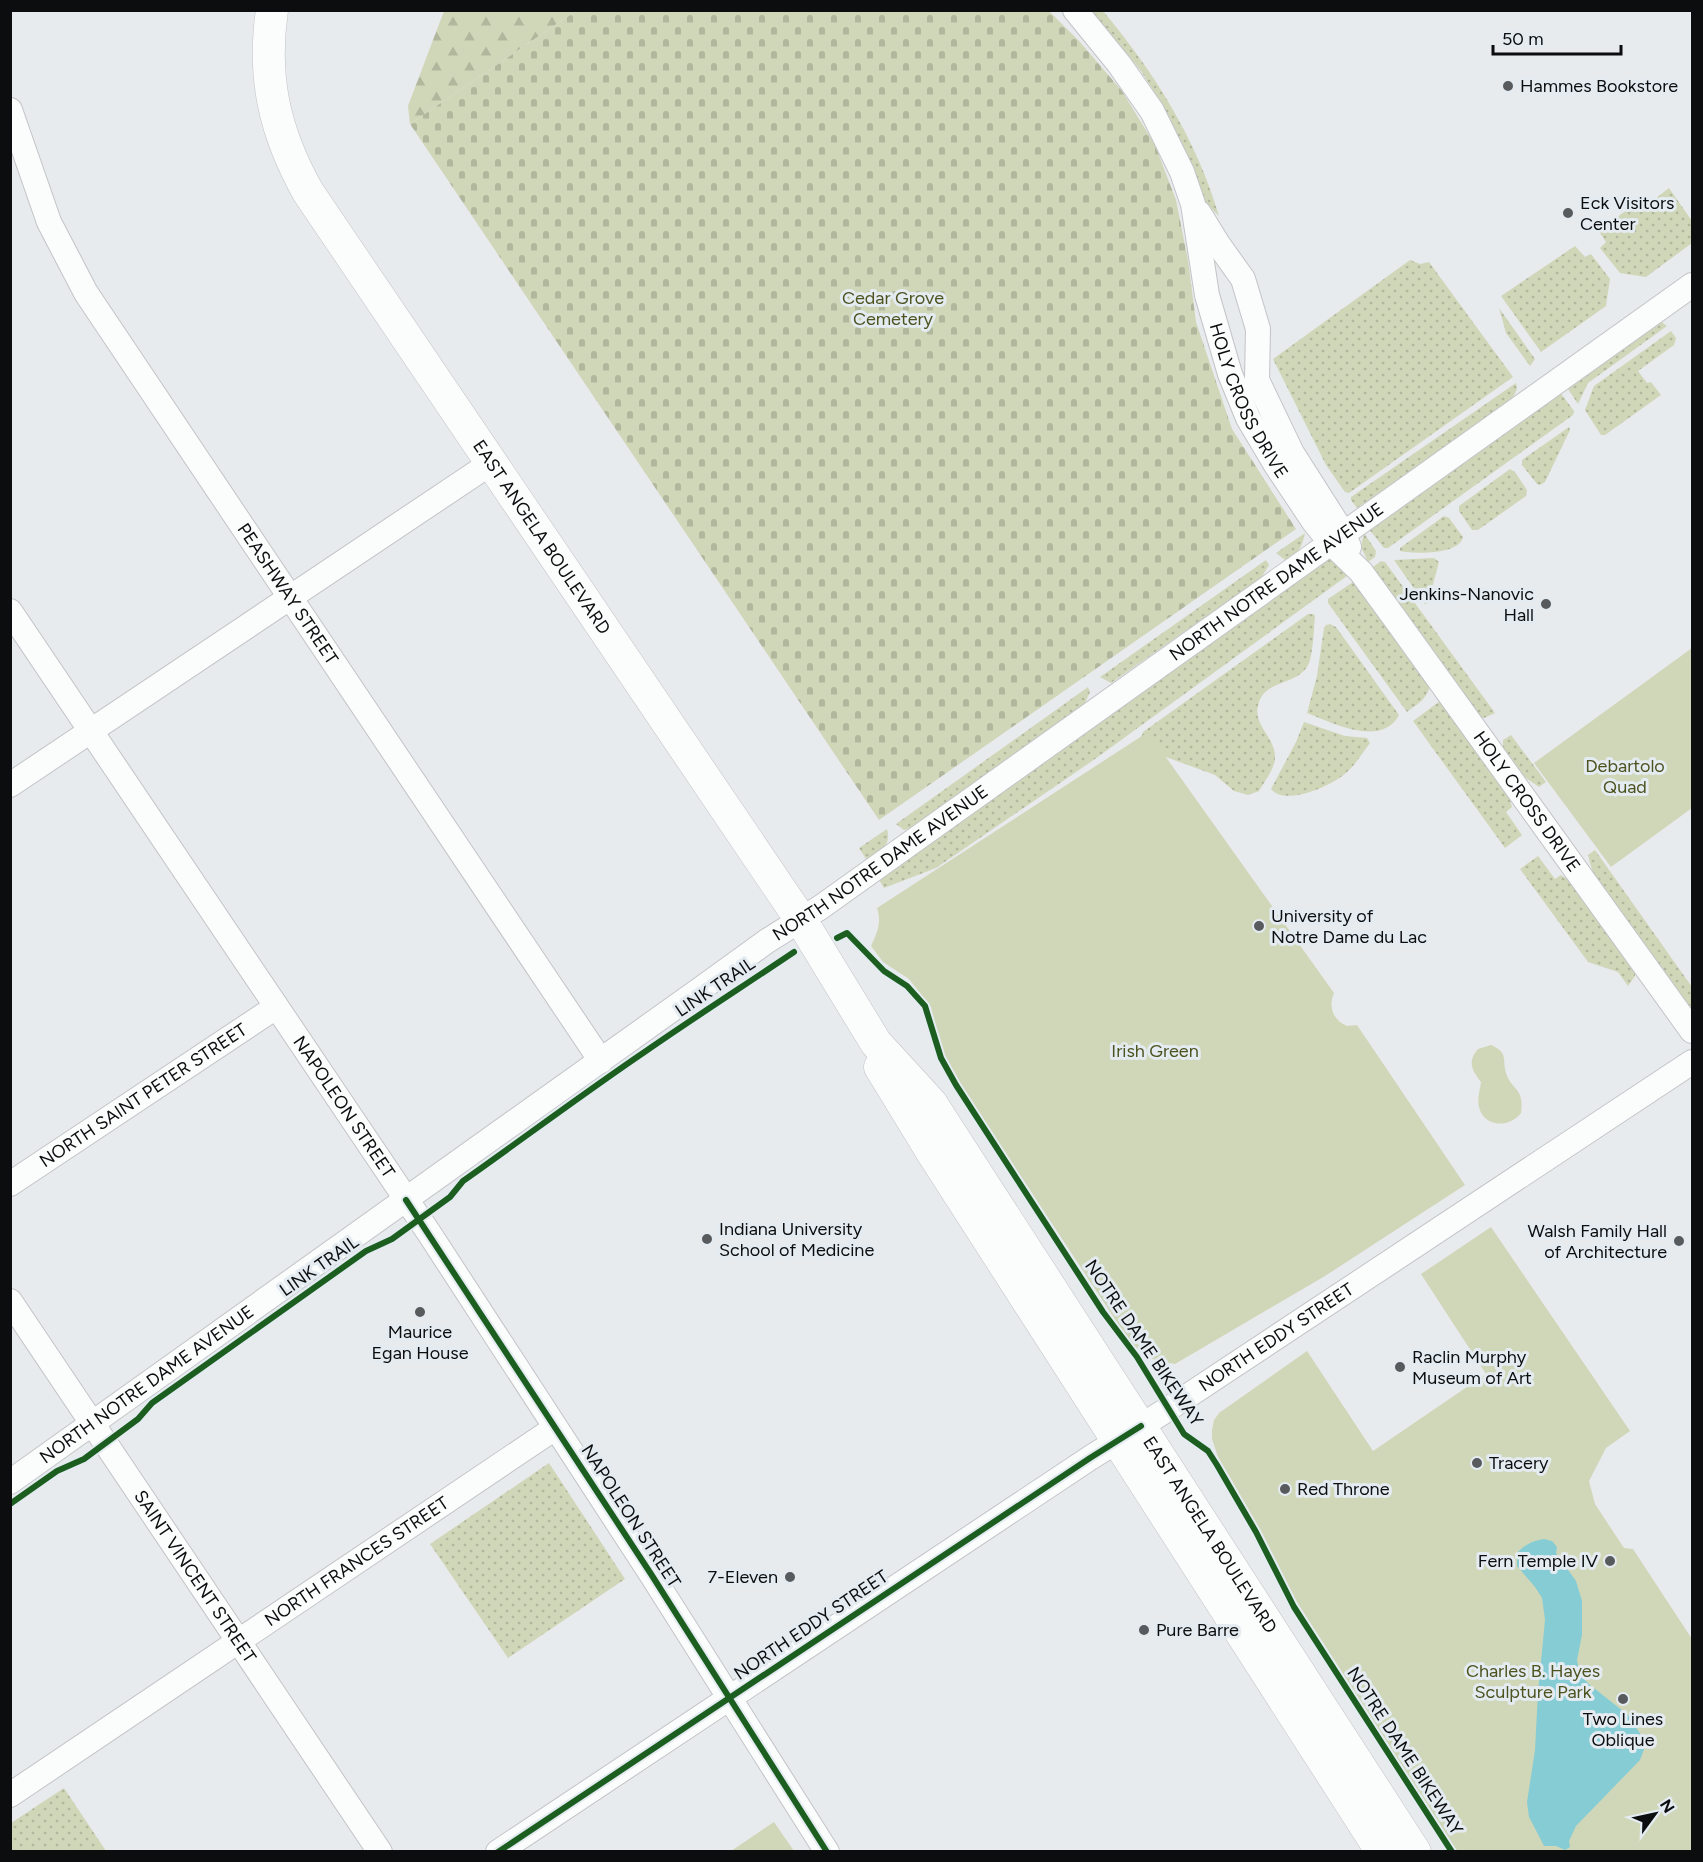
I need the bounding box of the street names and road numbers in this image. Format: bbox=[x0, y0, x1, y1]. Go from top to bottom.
street label: HOLY CROSS DRIVE bbox=[1205, 321, 1293, 483]
street label: EAST ANGELA BOULEVARD bbox=[468, 436, 615, 638]
street label: NORTH NOTRE DAME AVENUE bbox=[1165, 498, 1388, 666]
street label: PEASHWAY STREET bbox=[233, 519, 343, 669]
street label: HOLY CROSS DRIVE bbox=[1469, 727, 1585, 876]
street label: NORTH NOTRE DAME AVENUE bbox=[768, 780, 992, 946]
street label: LINK TRAIL bbox=[671, 952, 760, 1022]
street label: NORTH SAINT PETER STREET bbox=[35, 1018, 251, 1172]
street label: NAPOLEON STREET bbox=[288, 1032, 400, 1182]
street label: LINK TRAIL bbox=[275, 1230, 363, 1301]
street label: NOTRE DAME BIKEWAY bbox=[1080, 1256, 1208, 1431]
street label: NORTH EDDY STREET bbox=[1195, 1278, 1358, 1397]
street label: NORTH NOTRE DAME AVENUE bbox=[35, 1301, 258, 1468]
street label: EAST ANGELA BOULEVARD bbox=[1138, 1432, 1282, 1637]
street label: NAPOLEON STREET bbox=[576, 1440, 686, 1592]
street label: SAINT VINCENT STREET bbox=[129, 1486, 261, 1667]
street label: NORTH FRANCES STREET bbox=[261, 1492, 453, 1631]
street label: NORTH EDDY STREET bbox=[730, 1565, 892, 1685]
street label: NOTRE DAME BIKEWAY bbox=[1342, 1663, 1468, 1839]

